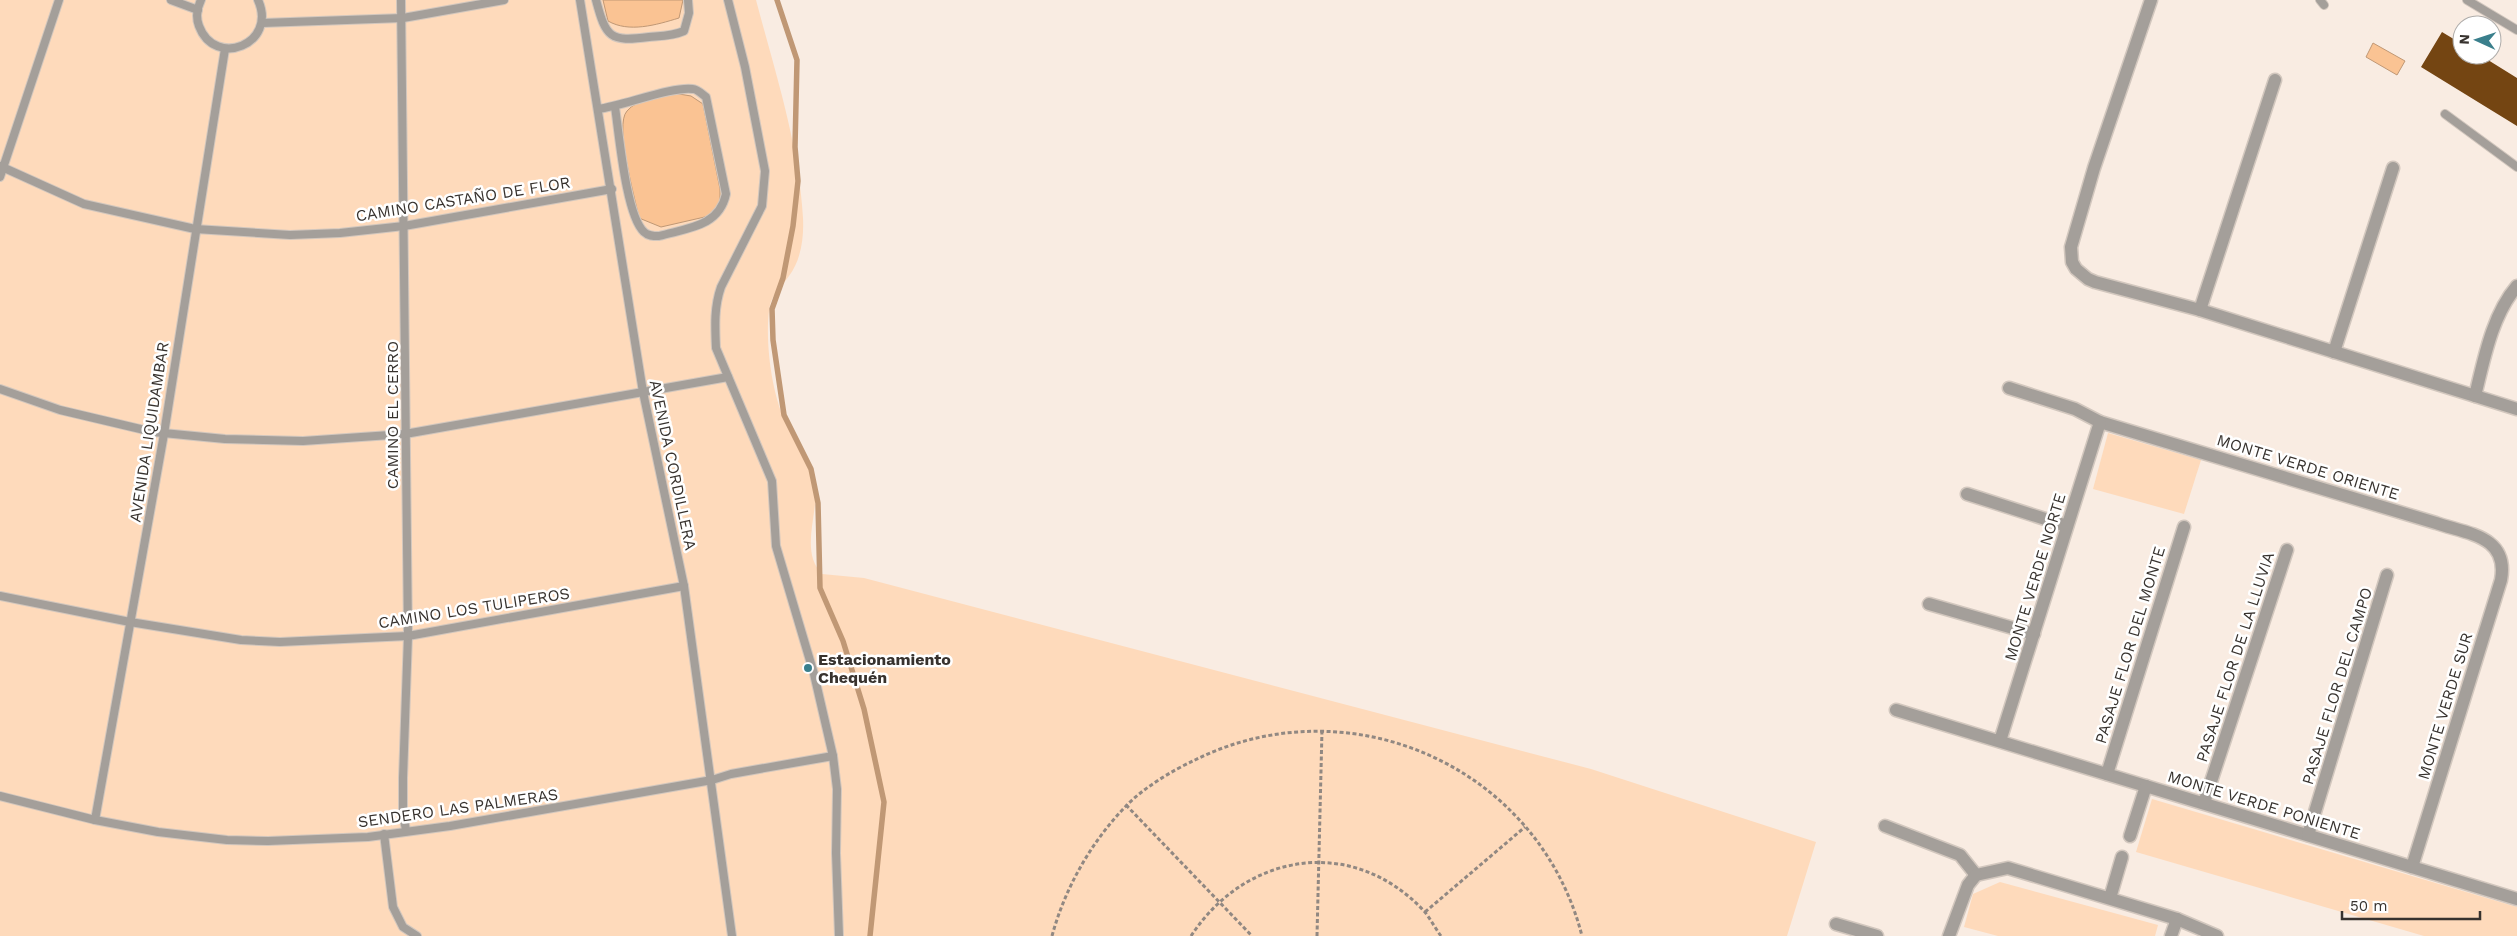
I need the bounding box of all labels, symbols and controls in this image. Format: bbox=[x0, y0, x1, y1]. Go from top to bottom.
north arrow bbox=[2452, 15, 2502, 65]
text: N bbox=[2456, 34, 2472, 45]
street label: CAMINO CASTAÑO DE FLOR bbox=[354, 173, 572, 225]
street label: AVENIDA LIQUIDAMBAR bbox=[125, 340, 173, 524]
street label: CAMINO EL CERRO bbox=[383, 341, 402, 489]
street label: AVENIDA CORDILLERA bbox=[646, 378, 700, 552]
street label: MONTE VERDE ORIENTE bbox=[2214, 430, 2402, 504]
street label: MONTE VERDE NORTE bbox=[2000, 491, 2070, 663]
street label: PASAJE FLOR DEL MONTE bbox=[2091, 544, 2169, 746]
street label: PASAJE FLOR DE LA LLUVIA bbox=[2192, 549, 2278, 764]
street label: CAMINO LOS TULIPEROS bbox=[377, 583, 571, 633]
street label: PASAJE FLOR DEL CAMPO bbox=[2298, 585, 2376, 787]
street label: MONTE VERDE SUR bbox=[2414, 630, 2476, 782]
place label: Estacionamiento Chequén bbox=[818, 650, 951, 687]
marker: Estacionamiento Chequén bbox=[802, 662, 814, 674]
street label: MONTE VERDE PONIENTE bbox=[2165, 767, 2363, 843]
street label: SENDERO LAS PALMERAS bbox=[357, 785, 559, 831]
scale bar bbox=[2342, 888, 2480, 920]
text: 50 m bbox=[2350, 897, 2387, 915]

